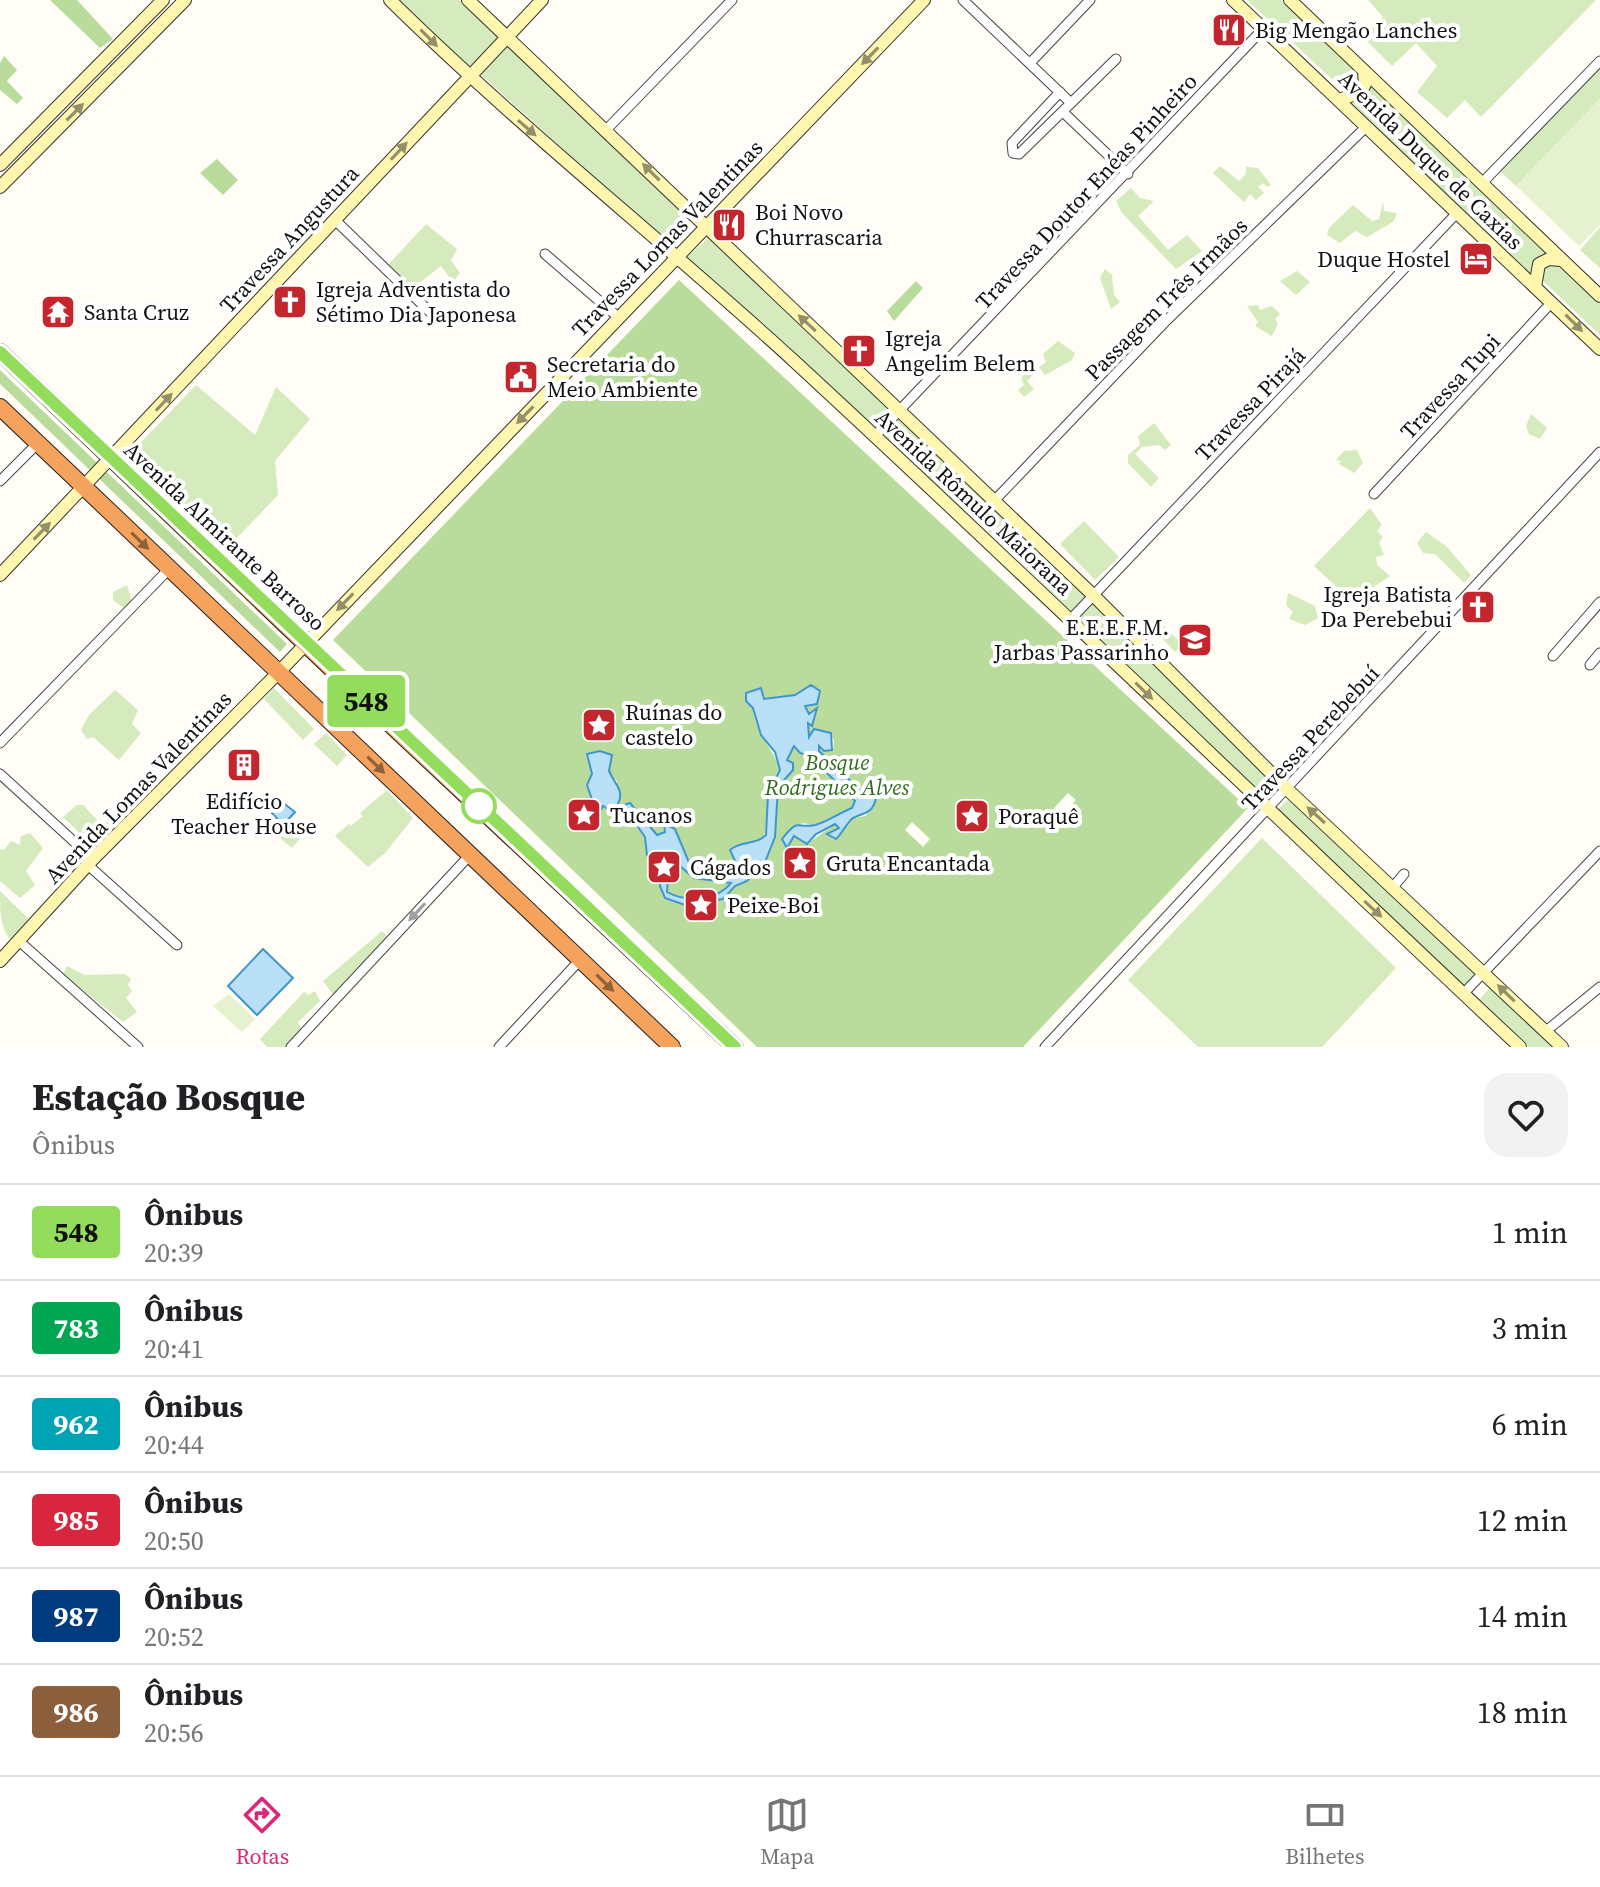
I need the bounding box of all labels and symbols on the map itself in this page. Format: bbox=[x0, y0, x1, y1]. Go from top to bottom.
restaurant icon: Big Mengão Lanches bbox=[1210, 11, 1248, 49]
place label: Big Mengão Lanches bbox=[1255, 15, 1457, 45]
one-way arrow bbox=[419, 29, 438, 47]
one-way arrow bbox=[861, 46, 880, 65]
street label: Avenida Duque de Caxias bbox=[1332, 64, 1530, 256]
street label: Travessa Doutor Enéas Pinheiro bbox=[968, 67, 1204, 315]
one-way arrow bbox=[65, 103, 83, 122]
one-way arrow bbox=[516, 119, 536, 136]
street label: Travessa Lomas Valentinas bbox=[565, 133, 769, 343]
one-way arrow bbox=[389, 142, 407, 161]
street label: Travessa Angustura bbox=[213, 158, 366, 319]
one-way arrow bbox=[641, 163, 660, 182]
place label: Boi Novo Churrascaria bbox=[755, 197, 884, 252]
restaurant icon: Boi Novo Churrascaria bbox=[710, 206, 748, 244]
street label: Passagem Três Irmãos bbox=[1078, 211, 1254, 387]
hotel icon: Duque Hostel bbox=[1457, 240, 1495, 278]
place label: Duque Hostel bbox=[1317, 244, 1450, 274]
place label: Igreja Adventista do Sétimo Dia Japonesa bbox=[316, 274, 517, 329]
church icon: Igreja Adventista do Sétimo Dia Japonesa bbox=[271, 283, 309, 321]
temple icon: Santa Cruz bbox=[39, 293, 77, 331]
place label: Santa Cruz bbox=[84, 297, 189, 327]
one-way arrow bbox=[798, 314, 817, 333]
one-way arrow bbox=[1564, 314, 1583, 332]
place label: Igreja Angelim Belem bbox=[885, 323, 1036, 378]
street label: Travessa Tupi bbox=[1393, 327, 1507, 445]
church icon: Igreja Angelim Belem bbox=[840, 332, 878, 370]
street label: Travessa Pirajá bbox=[1188, 340, 1312, 467]
place label: Secretaria do Meio Ambiente bbox=[547, 349, 698, 404]
public building icon: Secretaria do Meio Ambiente bbox=[502, 358, 540, 396]
one-way arrow bbox=[154, 393, 172, 412]
street label: Avenida Rômulo Maiorana bbox=[869, 402, 1080, 602]
one-way arrow bbox=[516, 405, 534, 424]
street label: Avenida Almirante Barroso bbox=[118, 435, 332, 637]
one-way arrow bbox=[32, 522, 50, 541]
one-way arrow bbox=[130, 531, 149, 550]
place label: Igreja Batista Da Perebebui bbox=[1321, 579, 1453, 634]
church icon: Igreja Batista Da Perebebui bbox=[1459, 588, 1497, 626]
one-way arrow bbox=[336, 592, 354, 611]
place label: E.E.E.F.M. Jarbas Passarinho bbox=[993, 612, 1169, 667]
school or university icon: E.E.E.F.M. Jarbas Passarinho bbox=[1176, 621, 1214, 659]
street label: Travessa Perebebuí bbox=[1235, 659, 1385, 817]
line badge: 548 bbox=[320, 675, 412, 727]
one-way arrow bbox=[1134, 682, 1153, 700]
street label: Avenida Lomas Valentinas bbox=[38, 684, 238, 890]
place label: Ruínas do castelo bbox=[625, 697, 722, 752]
place icon: Ruínas do castelo bbox=[580, 706, 618, 744]
building icon: Edifício Teacher House bbox=[225, 746, 263, 784]
park label: Bosque Rodrigues Alves bbox=[764, 747, 909, 802]
one-way arrow bbox=[366, 755, 385, 774]
place label: Edifício Teacher House bbox=[171, 786, 317, 841]
unlabelled marker bbox=[462, 789, 496, 823]
place icon: Tucanos bbox=[565, 796, 603, 834]
place icon: Poraquê bbox=[953, 797, 991, 835]
place label: Tucanos bbox=[610, 800, 692, 830]
place label: Poraquê bbox=[998, 801, 1079, 831]
one-way arrow bbox=[1306, 807, 1326, 824]
place icon: Gruta Encantada bbox=[781, 844, 819, 882]
place icon: Cágados bbox=[645, 848, 683, 886]
place label: Gruta Encantada bbox=[826, 848, 991, 878]
place label: Cágados bbox=[690, 852, 771, 882]
place icon: Peixe-Boi bbox=[682, 886, 720, 924]
place label: Peixe-Boi bbox=[727, 890, 819, 920]
one-way arrow bbox=[1364, 900, 1383, 918]
one-way arrow bbox=[408, 902, 426, 921]
one-way arrow bbox=[595, 974, 614, 992]
one-way arrow bbox=[1496, 984, 1515, 1002]

